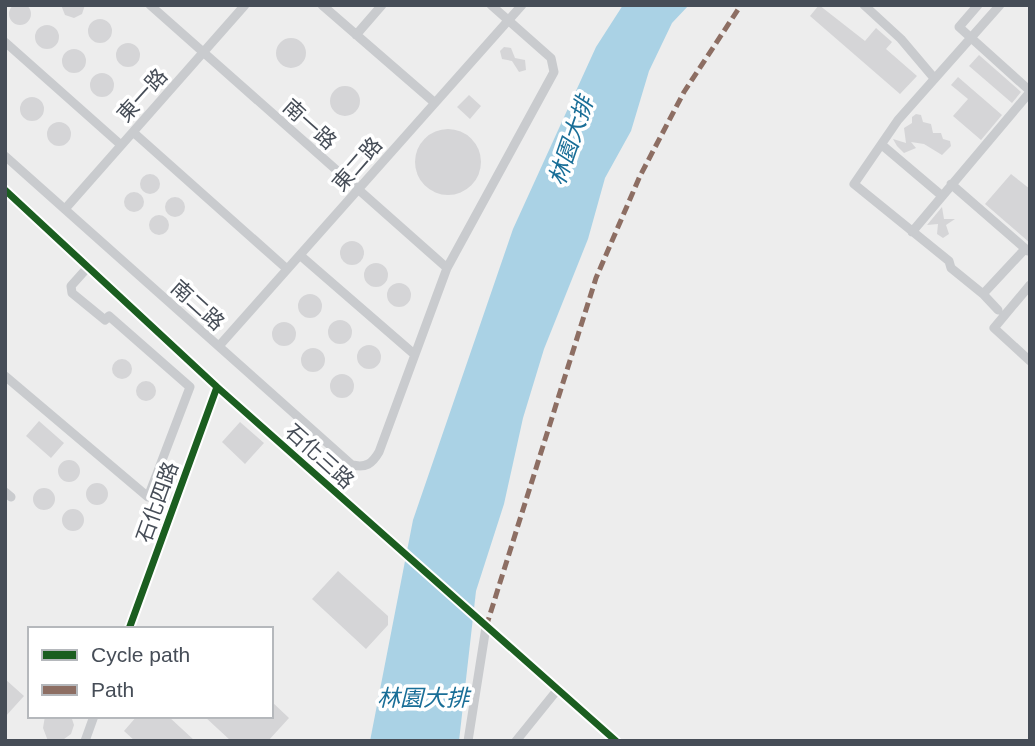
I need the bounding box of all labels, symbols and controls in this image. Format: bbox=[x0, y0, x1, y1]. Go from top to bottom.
street label: 東一路 bbox=[112, 64, 172, 126]
water label: 林園大排 bbox=[544, 90, 599, 189]
street label: 南一路 bbox=[279, 94, 341, 154]
street label: 東二路 bbox=[328, 133, 386, 195]
street label: 南二路 bbox=[167, 275, 229, 335]
street label: 石化三路 bbox=[281, 419, 359, 493]
street label: 石化四路 bbox=[132, 459, 182, 545]
legend bbox=[28, 627, 273, 718]
text: Cycle path bbox=[91, 643, 190, 666]
text: Path bbox=[91, 678, 134, 701]
water label: 林園大排 bbox=[377, 685, 472, 711]

